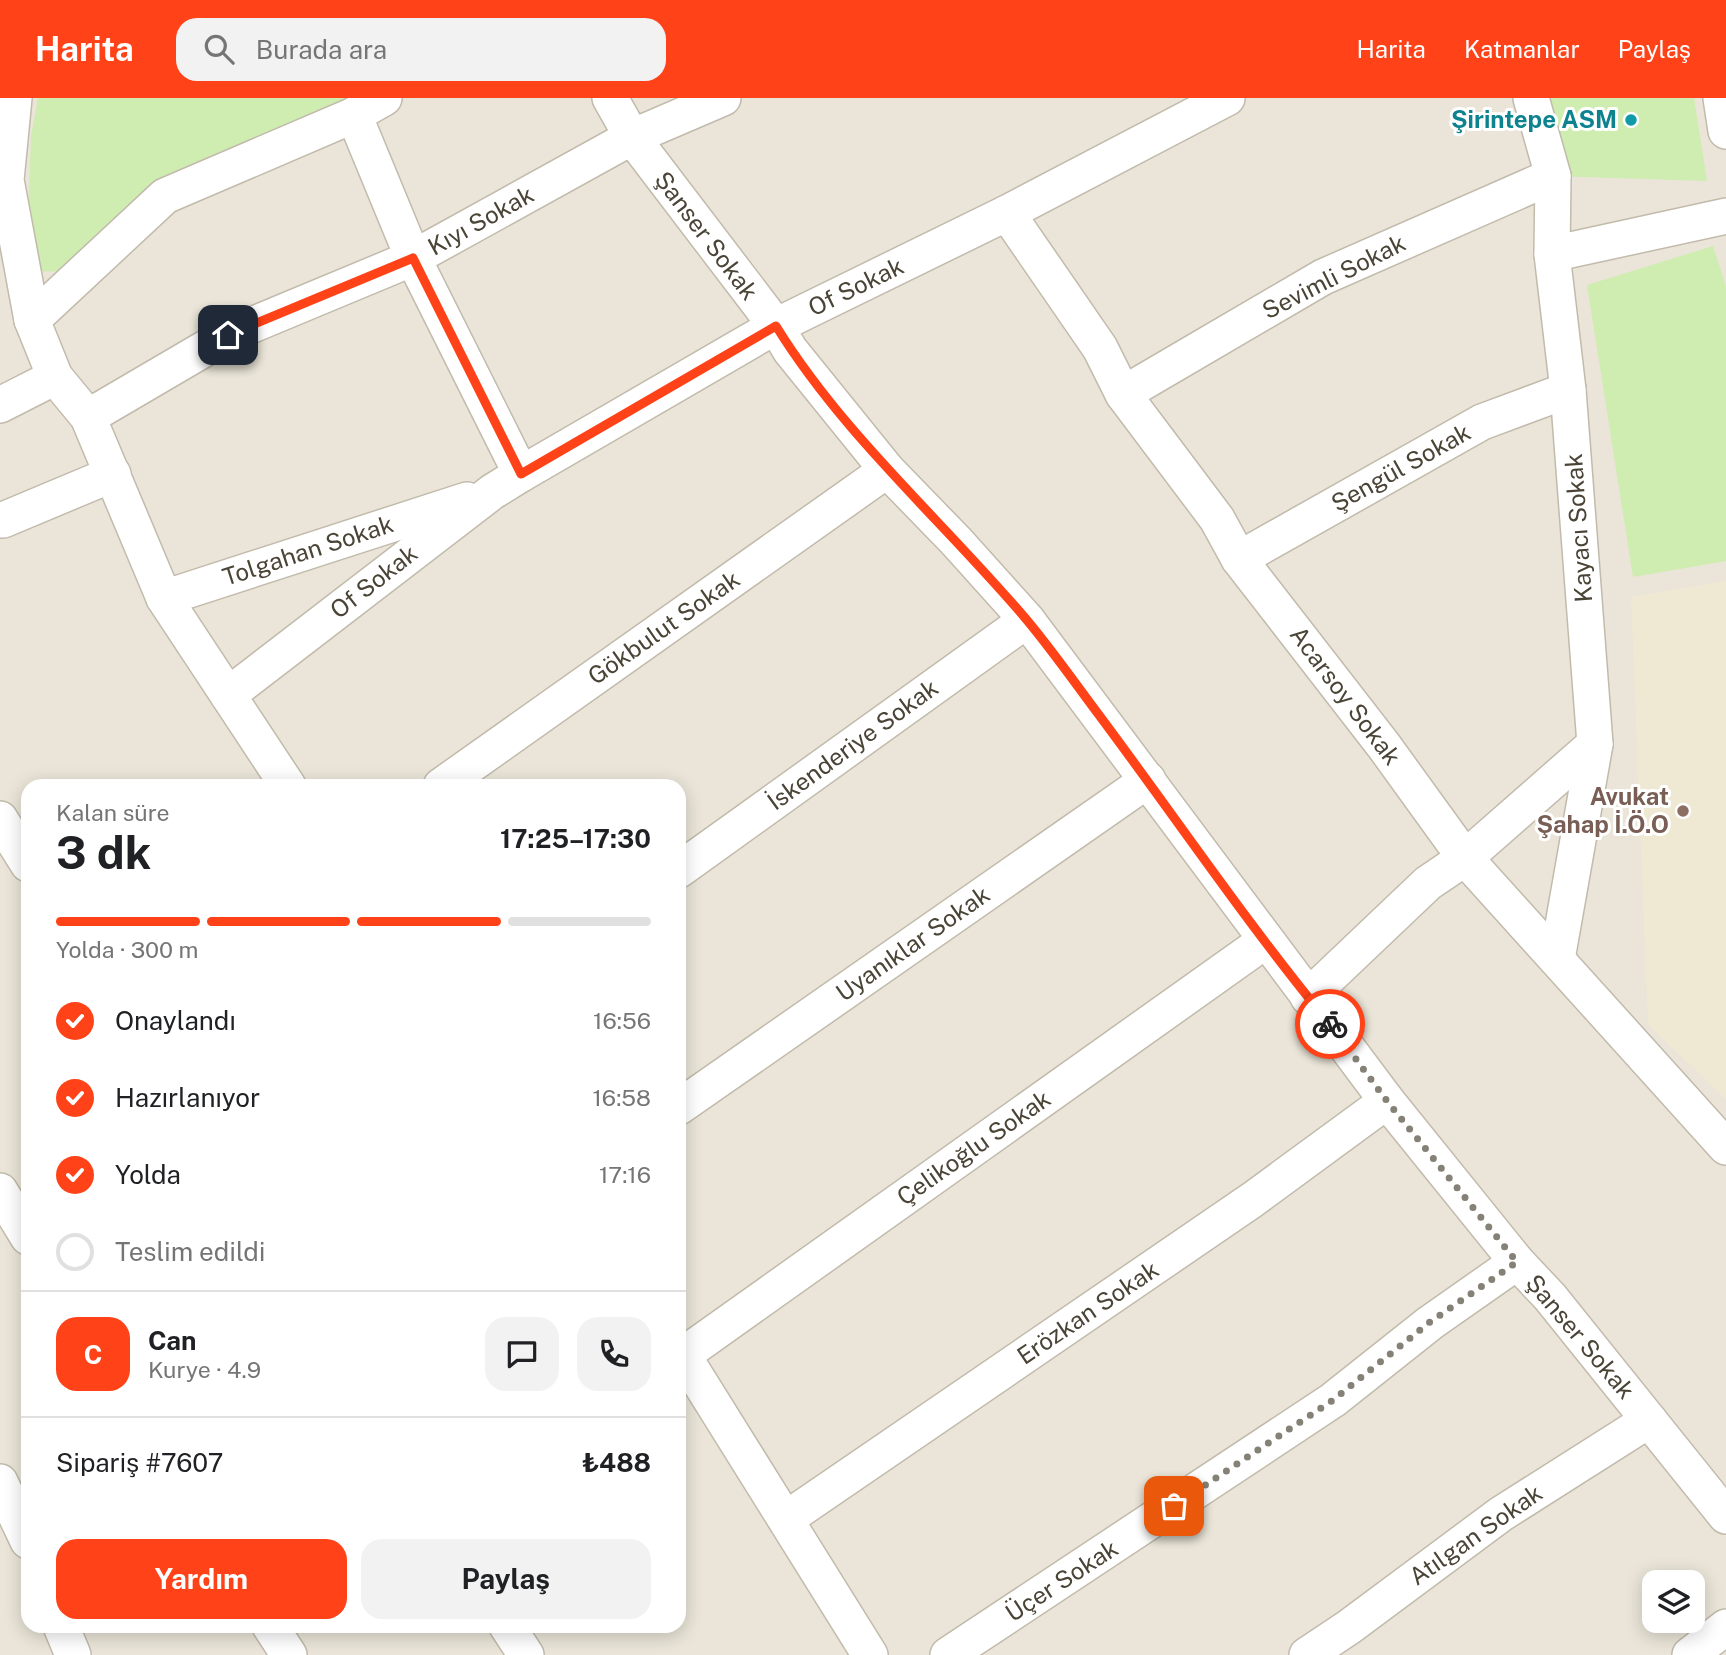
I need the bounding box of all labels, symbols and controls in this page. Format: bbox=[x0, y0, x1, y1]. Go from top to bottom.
search box bbox=[176, 18, 666, 81]
text: Harita bbox=[35, 30, 134, 68]
icon: search bbox=[200, 30, 238, 68]
text: Burada ara bbox=[256, 34, 387, 65]
text: Harita bbox=[1357, 35, 1426, 63]
text: Katmanlar bbox=[1464, 35, 1580, 63]
text: Paylaş bbox=[1618, 35, 1691, 63]
place label: Şirintepe ASM bbox=[1451, 105, 1617, 134]
marker: Şirintepe ASM bbox=[1623, 112, 1639, 128]
street label: Şanser Sokak bbox=[649, 166, 764, 305]
street label: Kıyı Sokak bbox=[423, 180, 538, 261]
street label: Sevimli Sokak bbox=[1257, 228, 1410, 324]
street label: Of Sokak bbox=[803, 251, 908, 321]
pin bbox=[198, 305, 258, 365]
icon: home bbox=[209, 316, 247, 354]
street label: Şengül Sokak bbox=[1326, 417, 1475, 517]
street label: Kayacı Sokak bbox=[1559, 453, 1597, 603]
street label: Tolgahan Sokak bbox=[219, 509, 397, 591]
street label: Of Sokak bbox=[324, 539, 422, 624]
street label: Gökbulut Sokak bbox=[582, 565, 745, 690]
street label: Acarsoy Sokak bbox=[1285, 621, 1407, 770]
street label: İskenderiye Sokak bbox=[762, 673, 943, 815]
place label: Avukat Şahap İ.Ö.O bbox=[1536, 782, 1669, 839]
text: Kalan süre bbox=[56, 799, 170, 826]
marker: Avukat Şahap İ.Ö.O bbox=[1675, 803, 1691, 819]
text: 17:25–17:30 bbox=[500, 823, 651, 854]
text: 3 dk bbox=[56, 825, 151, 879]
street label: Uyanıklar Sokak bbox=[830, 880, 995, 1007]
text: Yolda · 300 m bbox=[56, 936, 198, 963]
courier bbox=[1295, 989, 1365, 1059]
icon: check bbox=[56, 1002, 94, 1040]
text: Onaylandı bbox=[115, 1005, 236, 1036]
icon: bike bbox=[1311, 1005, 1349, 1043]
text: 16:56 bbox=[593, 1007, 651, 1034]
icon: check bbox=[56, 1079, 94, 1117]
text: Hazırlanıyor bbox=[115, 1082, 260, 1113]
text: 16:58 bbox=[593, 1084, 651, 1111]
street label: Çelikoğlu Sokak bbox=[891, 1084, 1055, 1210]
icon: check bbox=[56, 1156, 94, 1194]
text: Yolda bbox=[115, 1159, 181, 1190]
text: 17:16 bbox=[599, 1161, 651, 1188]
text: Teslim edildi bbox=[115, 1236, 265, 1267]
street label: Erözkan Sokak bbox=[1012, 1255, 1163, 1370]
street label: Şanser Sokak bbox=[1521, 1269, 1641, 1404]
button: chat bbox=[485, 1317, 559, 1391]
button: phone bbox=[577, 1317, 651, 1391]
text: Can bbox=[148, 1325, 196, 1356]
text: C bbox=[84, 1339, 102, 1370]
text: Kurye · 4.9 bbox=[148, 1356, 261, 1383]
text: Sipariş #7607 bbox=[56, 1447, 223, 1478]
text: ₺488 bbox=[582, 1447, 651, 1478]
pin bbox=[1144, 1476, 1204, 1536]
street label: Atılgan Sokak bbox=[1404, 1478, 1547, 1590]
icon: bag bbox=[1155, 1487, 1193, 1525]
street label: Üçer Sokak bbox=[1000, 1533, 1123, 1627]
button: Yardım bbox=[56, 1539, 347, 1619]
button: Paylaş bbox=[361, 1539, 651, 1619]
map controls bbox=[1642, 1570, 1705, 1633]
button: layers bbox=[1642, 1570, 1705, 1633]

